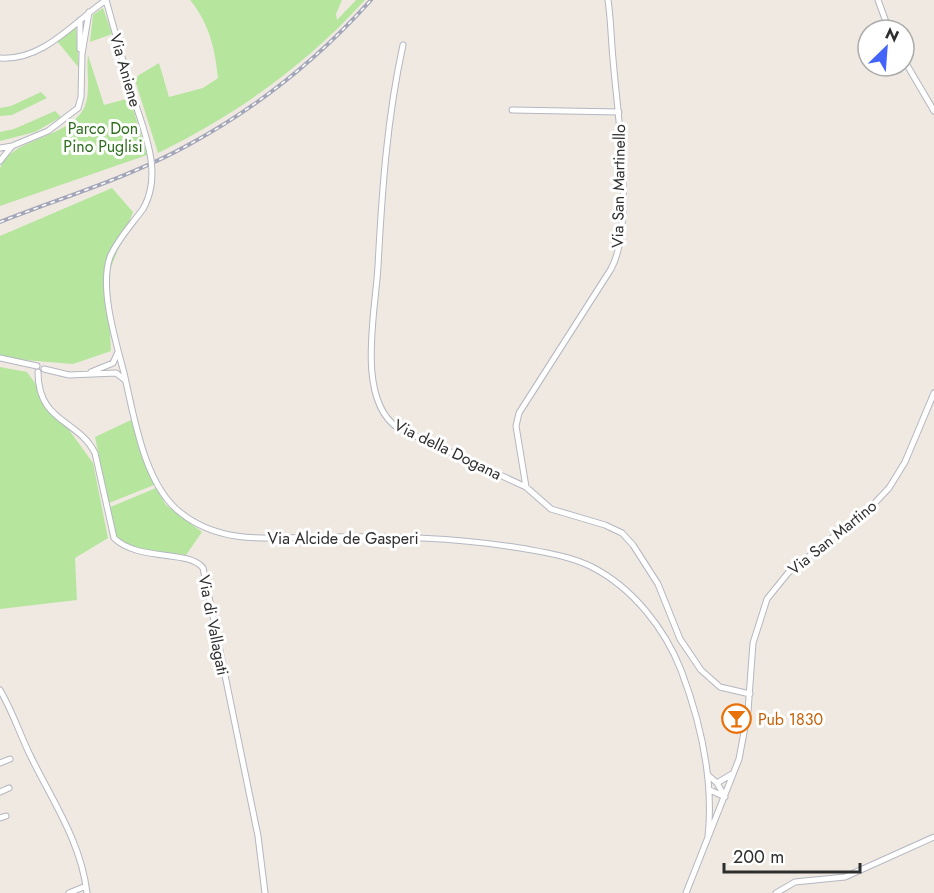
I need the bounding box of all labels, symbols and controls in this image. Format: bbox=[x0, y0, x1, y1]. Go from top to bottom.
north arrow bbox=[856, 18, 916, 78]
text: N bbox=[882, 22, 903, 48]
street label: Via Aniene bbox=[104, 31, 147, 109]
park label: Parco Don Pino Puglisi bbox=[63, 117, 143, 158]
street label: Via San Martinello bbox=[606, 124, 631, 248]
street label: Via della Dogana bbox=[390, 413, 505, 485]
street label: Via San Martino bbox=[783, 494, 882, 580]
street label: Via Alcide de Gasperi bbox=[267, 527, 419, 550]
street label: Via di Vallagati bbox=[193, 573, 235, 677]
bar icon: Pub 1830 bbox=[721, 703, 753, 735]
place label: Pub 1830 bbox=[758, 708, 823, 731]
scale bar bbox=[724, 836, 860, 874]
text: 200 m bbox=[733, 844, 784, 870]

